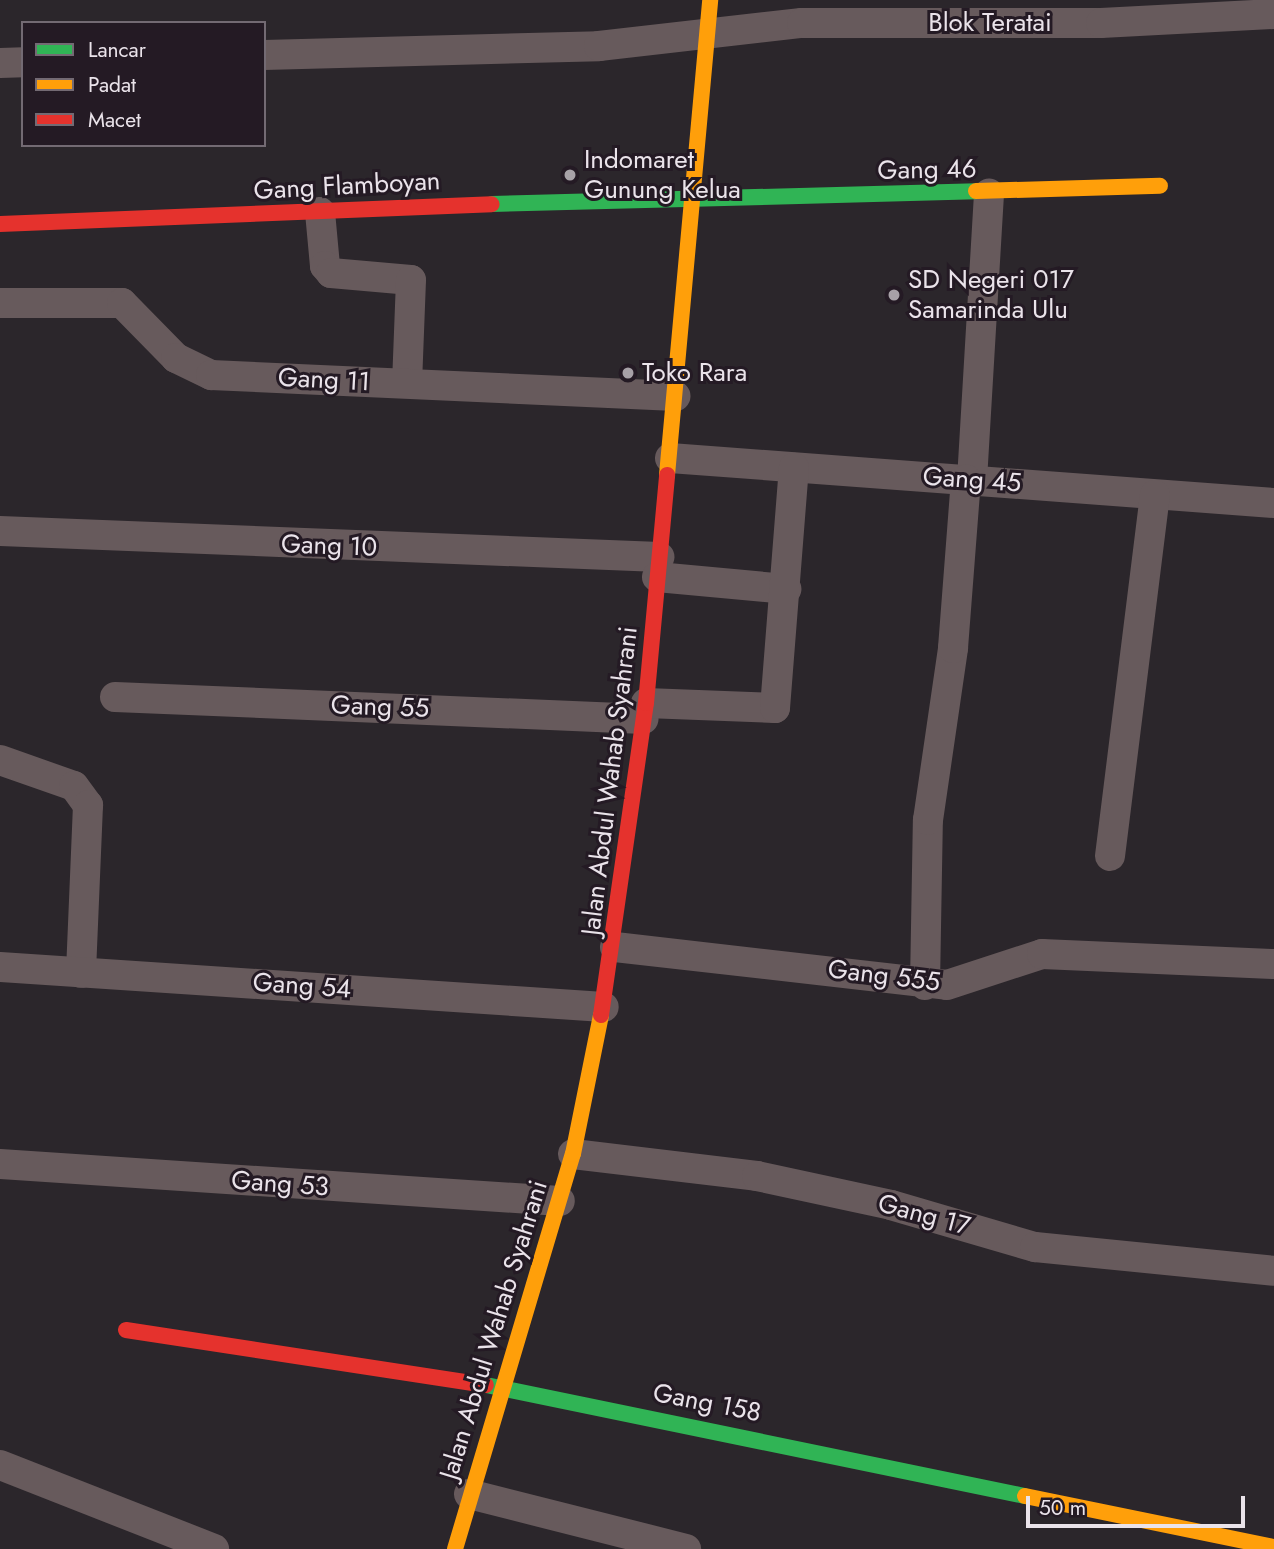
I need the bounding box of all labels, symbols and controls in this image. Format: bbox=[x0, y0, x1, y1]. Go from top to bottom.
street label: Blok Teratai bbox=[928, 7, 1052, 39]
legend bbox=[21, 21, 266, 147]
text: Lancar bbox=[88, 35, 146, 65]
text: Padat bbox=[88, 70, 136, 100]
text: Macet bbox=[88, 105, 141, 135]
place label: Indomaret Gunung Kelua bbox=[584, 144, 741, 206]
street label: Gang 46 bbox=[877, 154, 977, 186]
street label: Gang Flamboyan bbox=[253, 166, 441, 206]
marker: Indomaret Gunung Kelua bbox=[562, 167, 578, 183]
place label: SD Negeri 017 Samarinda Ulu bbox=[908, 264, 1074, 326]
marker: SD Negeri 017 Samarinda Ulu bbox=[886, 287, 902, 303]
place label: Toko Rara bbox=[642, 357, 747, 389]
street label: Gang 11 bbox=[277, 362, 371, 398]
marker: Toko Rara bbox=[620, 365, 636, 381]
street label: Gang 45 bbox=[922, 461, 1022, 499]
street label: Gang 10 bbox=[280, 529, 378, 563]
street label: Jalan Abdul Wahab Syahrani bbox=[576, 625, 644, 937]
street label: Gang 55 bbox=[330, 690, 430, 724]
street label: Gang 555 bbox=[826, 954, 942, 998]
street label: Gang 54 bbox=[252, 967, 352, 1005]
street label: Gang 53 bbox=[230, 1165, 330, 1203]
street label: Jalan Abdul Wahab Syahrani bbox=[434, 1177, 554, 1483]
street label: Gang 17 bbox=[874, 1188, 974, 1242]
street label: Gang 158 bbox=[650, 1377, 764, 1429]
scale bar bbox=[1029, 1482, 1248, 1526]
text: 50 m bbox=[1039, 1493, 1086, 1523]

